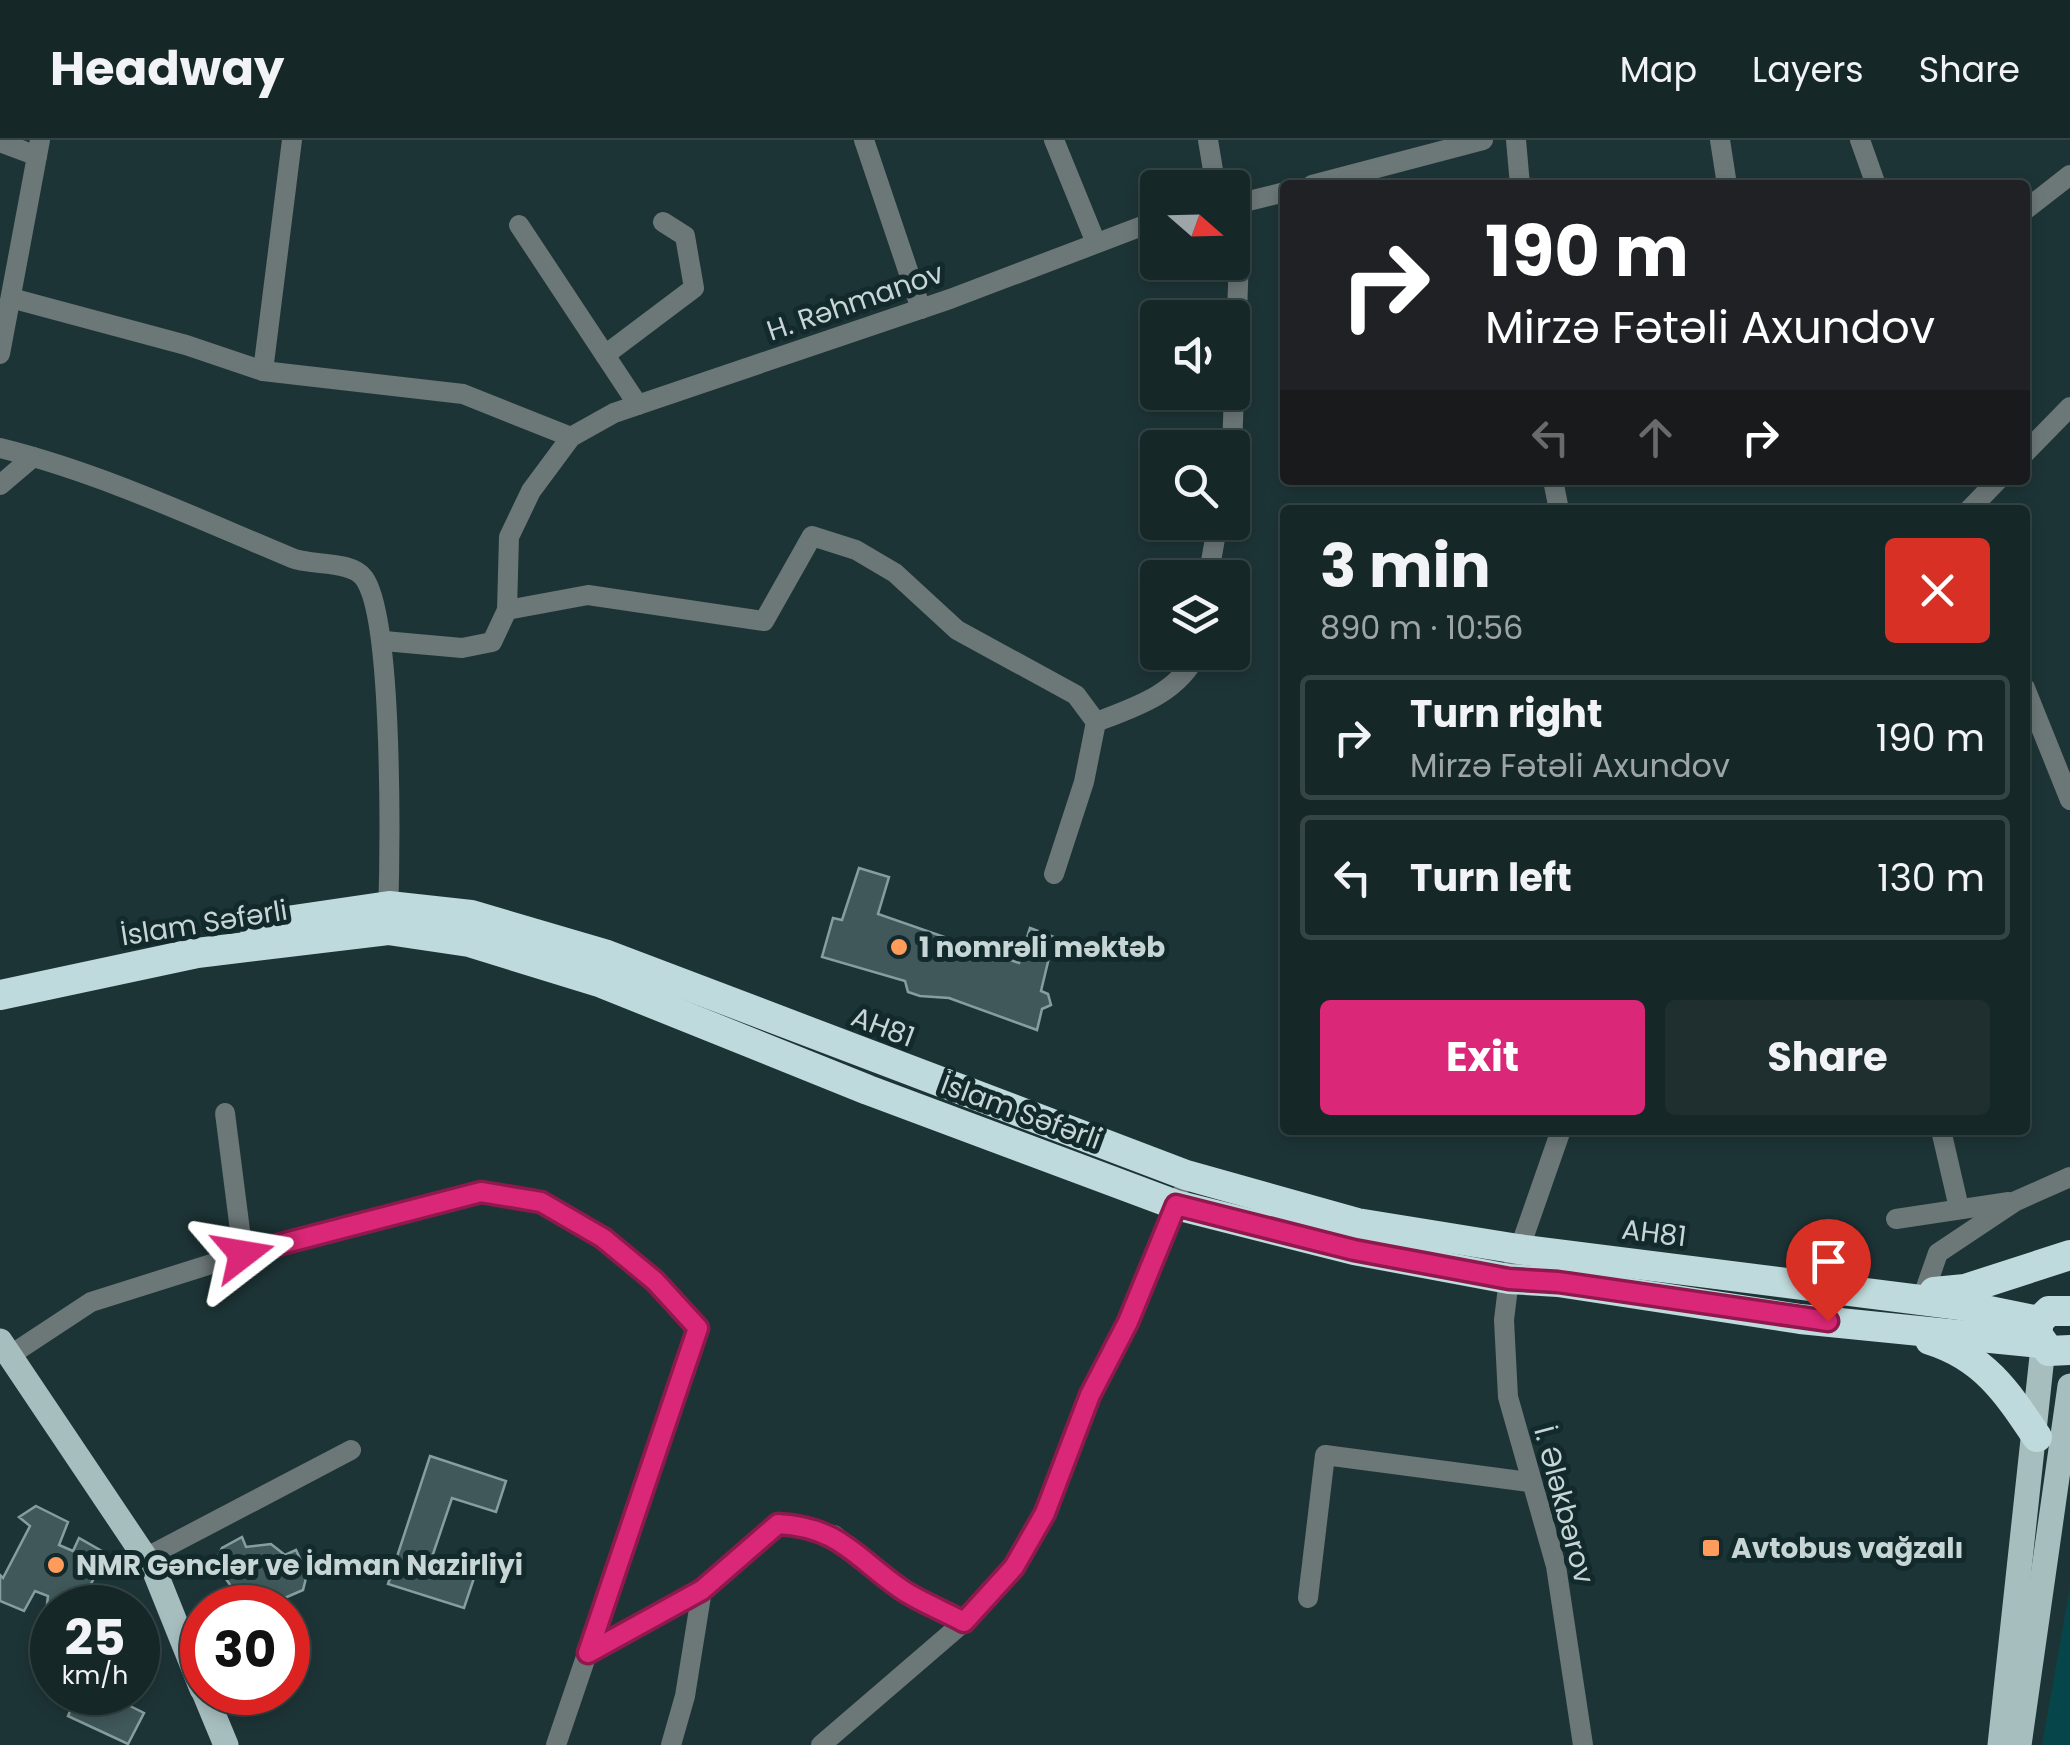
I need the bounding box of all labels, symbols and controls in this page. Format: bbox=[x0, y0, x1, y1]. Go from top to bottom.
text: Headway bbox=[50, 35, 284, 102]
text: Map bbox=[1620, 45, 1697, 94]
text: Layers bbox=[1752, 45, 1864, 94]
text: Share bbox=[1919, 45, 2020, 94]
north arrow bbox=[1140, 170, 1250, 280]
map controls bbox=[1140, 170, 1250, 670]
text: 190 m bbox=[1485, 202, 1689, 301]
icon: right bbox=[1320, 220, 1450, 350]
street label: H. Rəhmanov bbox=[761, 253, 949, 350]
text: Mirzə Fətəli Axundov bbox=[1485, 296, 1935, 359]
button: sound bbox=[1140, 300, 1250, 410]
icon: left bbox=[1523, 410, 1578, 465]
icon: ahead bbox=[1628, 410, 1683, 465]
icon: right bbox=[1733, 410, 1788, 465]
button: search bbox=[1140, 430, 1250, 540]
text: 3 min bbox=[1320, 524, 1491, 608]
button: close bbox=[1885, 538, 1990, 643]
button: layers bbox=[1140, 560, 1250, 670]
text: 890 m · 10:56 bbox=[1320, 605, 1523, 650]
text: Turn right bbox=[1410, 687, 1602, 740]
icon: right bbox=[1325, 710, 1380, 765]
text: 190 m bbox=[1876, 711, 1985, 764]
text: Mirzə Fətəli Axundov bbox=[1410, 743, 1730, 788]
icon: left bbox=[1325, 850, 1380, 905]
text: Turn left bbox=[1410, 851, 1572, 904]
text: 130 m bbox=[1877, 851, 1985, 904]
street label: İslam Səfərli bbox=[118, 891, 290, 955]
place label: 1 nomrəli məktəb bbox=[919, 928, 1165, 967]
marker: 1 nomrəli məktəb bbox=[888, 936, 910, 958]
street label: AH81 bbox=[846, 997, 920, 1057]
button: Exit bbox=[1320, 1000, 1645, 1115]
button: Share bbox=[1665, 1000, 1990, 1115]
street label: İslam Səfərli bbox=[935, 1065, 1107, 1159]
position arrow bbox=[191, 1202, 295, 1306]
street label: AH81 bbox=[1619, 1210, 1689, 1256]
pin bbox=[1786, 1219, 1871, 1322]
icon: arrive bbox=[1801, 1234, 1856, 1289]
street label: İ. Ələkbərov bbox=[1524, 1422, 1604, 1588]
place label: Avtobus vağzalı bbox=[1731, 1529, 1964, 1568]
marker: Avtobus vağzalı bbox=[1700, 1537, 1722, 1559]
place label: NMR Gənclər ve İdman Nazirliyi bbox=[76, 1546, 523, 1585]
marker: NMR Gənclər ve İdman Nazirliyi bbox=[45, 1554, 67, 1576]
speed limit sign: 30 bbox=[180, 1585, 310, 1715]
text: 25 bbox=[64, 1602, 126, 1673]
text: km/h bbox=[62, 1658, 128, 1693]

